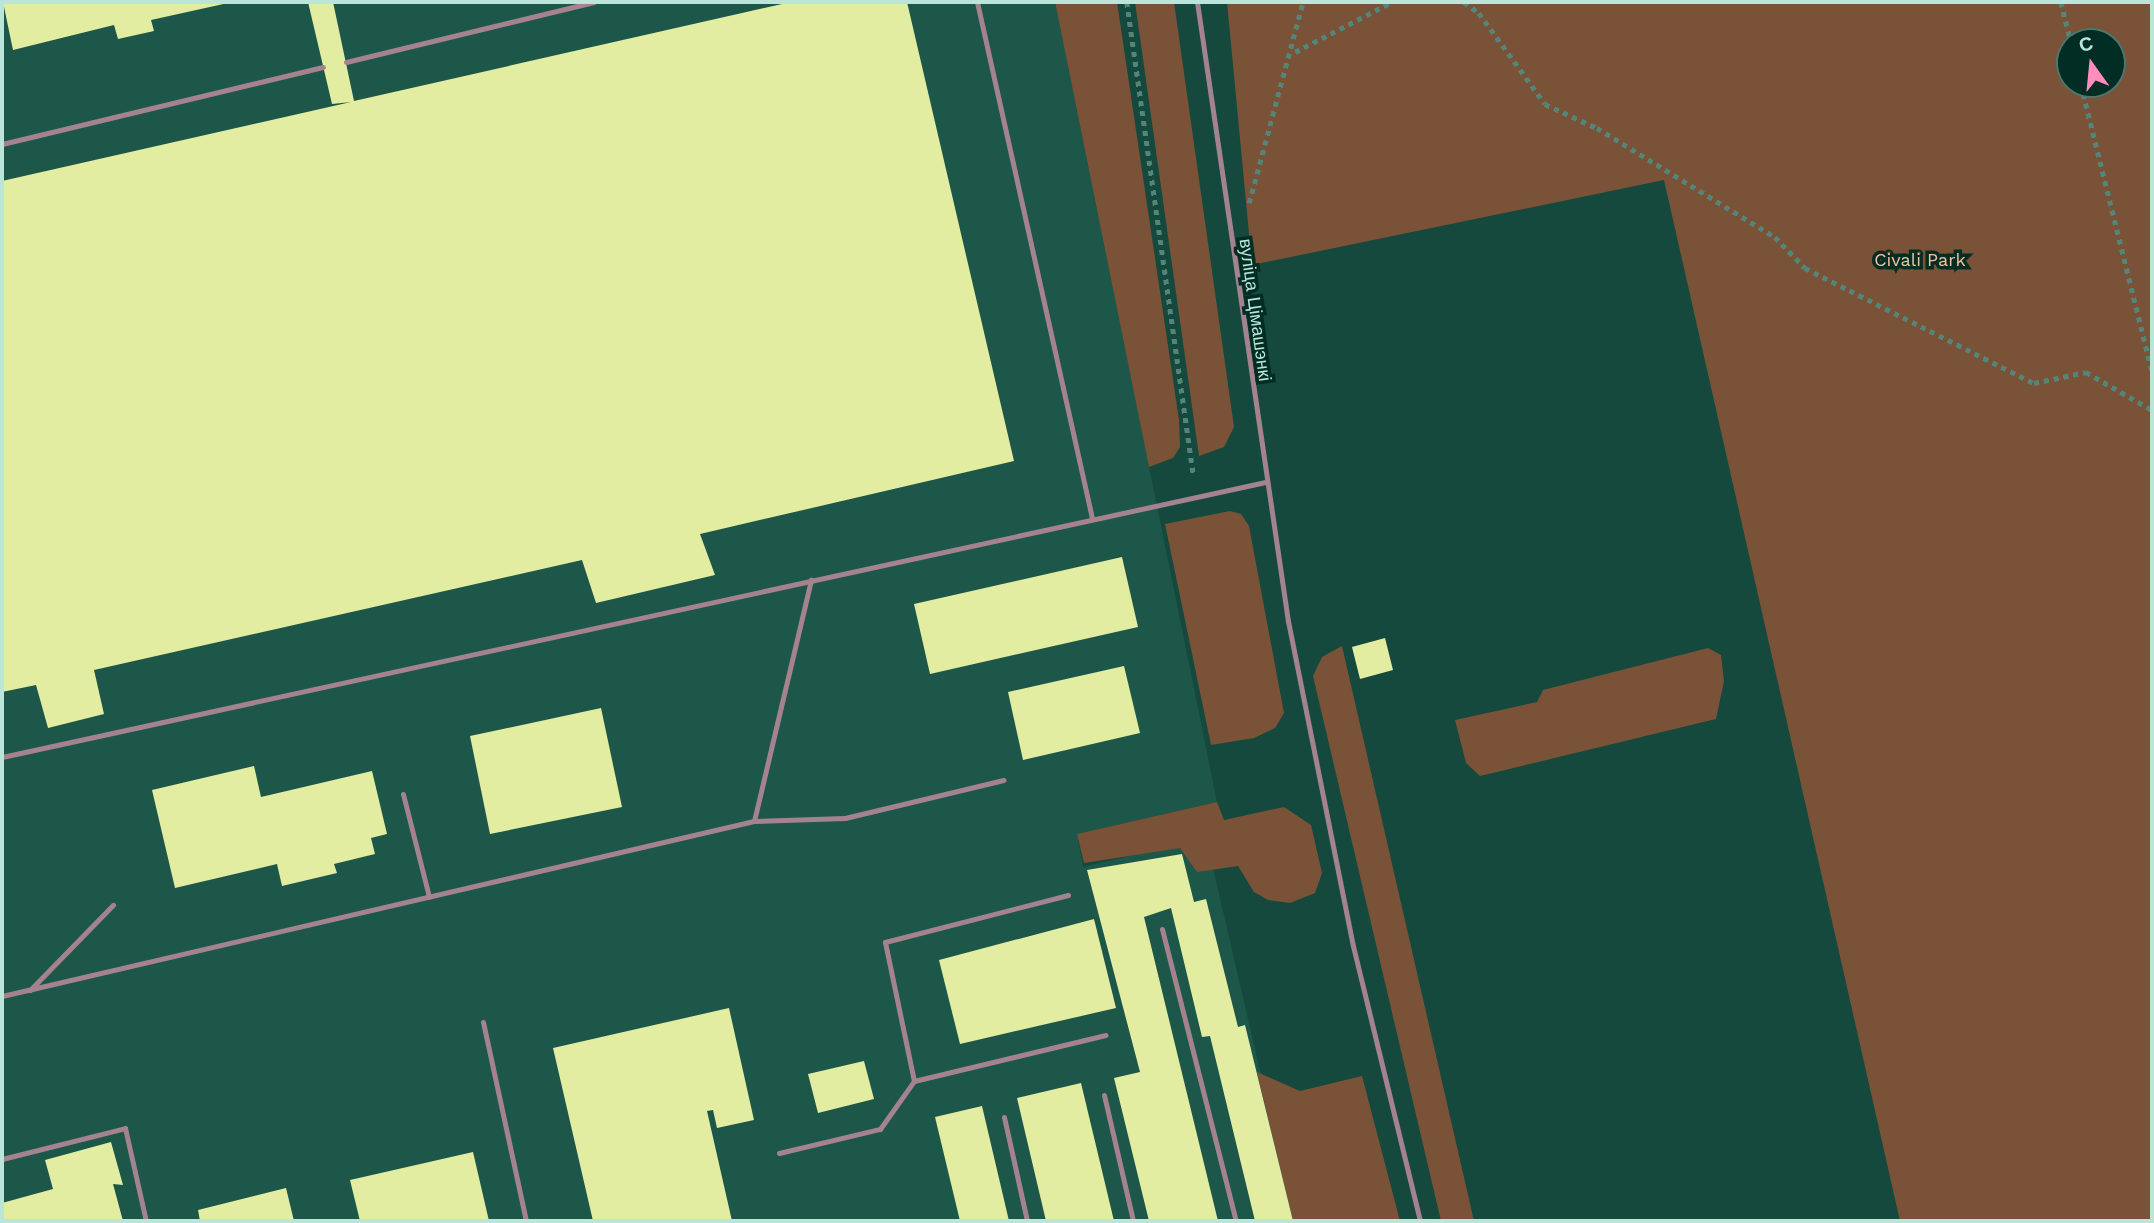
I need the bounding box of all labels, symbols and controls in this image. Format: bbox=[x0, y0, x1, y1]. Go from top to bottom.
north arrow bbox=[2056, 28, 2126, 98]
text: С bbox=[2076, 31, 2096, 57]
street label: вуліца Цімашэнкі bbox=[1234, 237, 1276, 383]
park label: Civali Park bbox=[1874, 249, 1966, 271]

